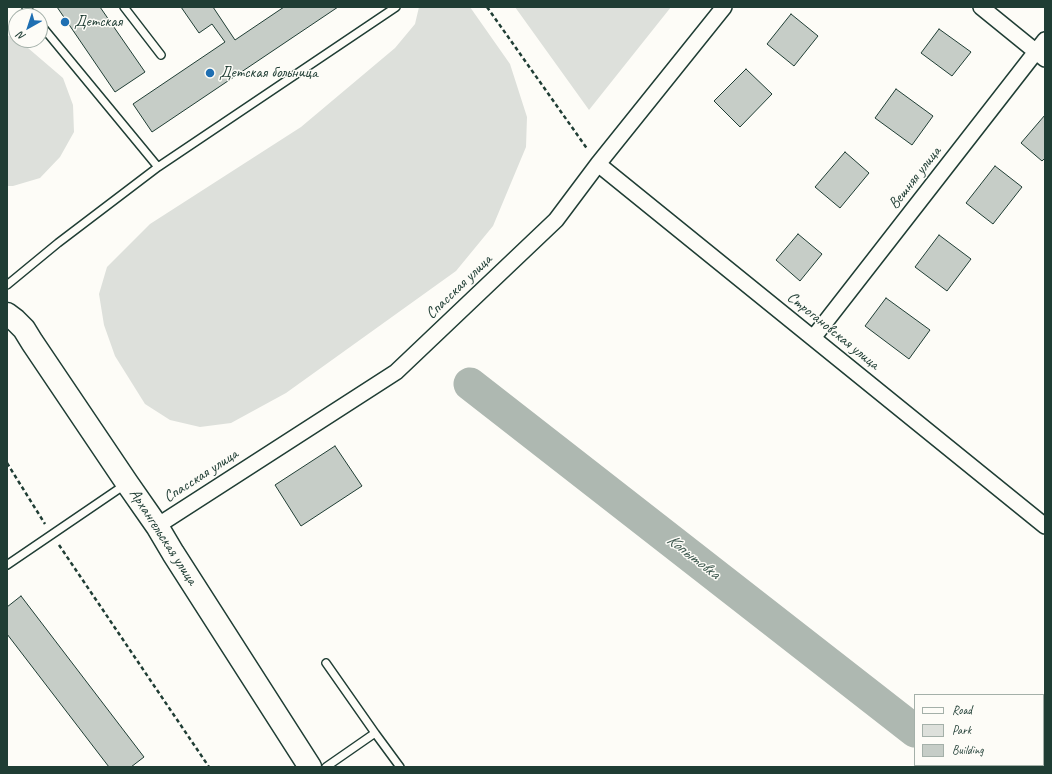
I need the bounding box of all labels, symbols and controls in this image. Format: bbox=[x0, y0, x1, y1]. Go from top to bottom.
north arrow bbox=[8, 8, 48, 48]
place label: Детская bbox=[74, 12, 122, 32]
marker: Детская bbox=[59, 16, 71, 28]
text: N bbox=[14, 29, 28, 44]
place label: Детская больница bbox=[219, 63, 317, 83]
marker: Детская больница bbox=[204, 67, 216, 79]
street label: Вешняя улица bbox=[885, 143, 945, 213]
street label: Спасская улица bbox=[422, 251, 496, 323]
street label: Строгановская улица bbox=[783, 288, 883, 374]
street label: Спасская улица bbox=[160, 445, 242, 507]
street label: Архангельская улица bbox=[125, 485, 201, 589]
water label: Копытовка bbox=[662, 530, 724, 584]
legend bbox=[914, 694, 1044, 766]
text: Road bbox=[952, 702, 972, 718]
text: Park bbox=[952, 722, 971, 738]
text: Building bbox=[952, 742, 984, 758]

